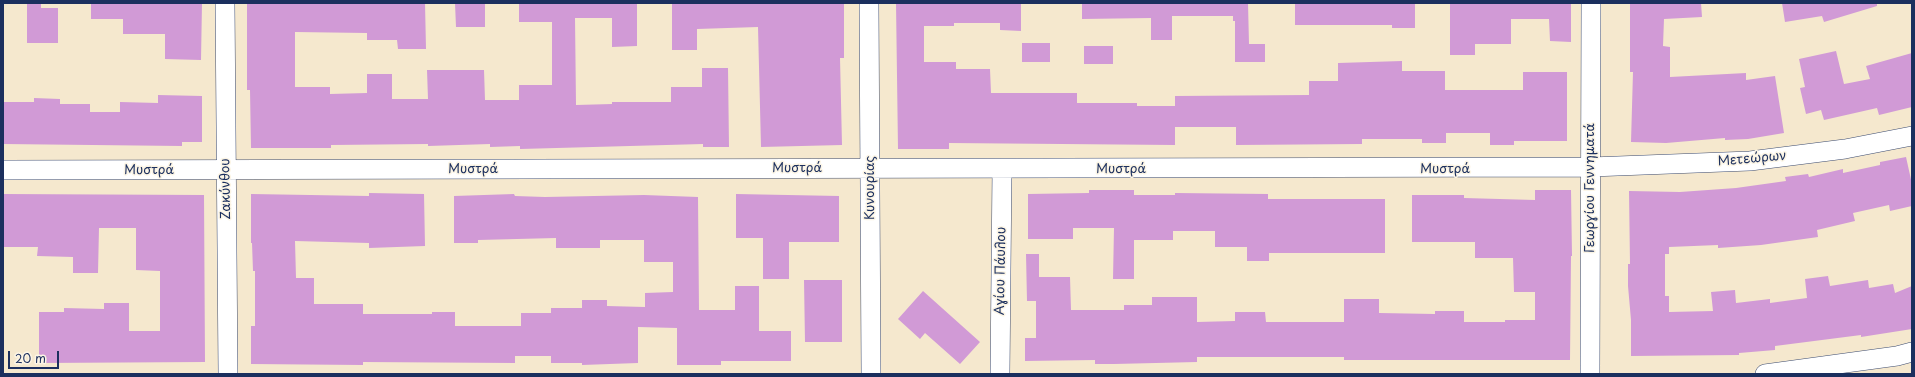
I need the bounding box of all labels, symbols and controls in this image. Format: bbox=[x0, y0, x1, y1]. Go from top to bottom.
street label: Γεωργίου Γεννηματά bbox=[1582, 123, 1598, 253]
street label: Μετεώρων bbox=[1717, 148, 1787, 170]
street label: Κυνουρίας bbox=[862, 156, 878, 220]
street label: Ζακύνθου bbox=[218, 158, 234, 220]
street label: Μυστρά bbox=[772, 160, 822, 176]
street label: Μυστρά bbox=[448, 161, 498, 177]
street label: Μυστρά bbox=[1096, 161, 1146, 177]
street label: Μυστρά bbox=[1420, 161, 1470, 177]
street label: Μυστρά bbox=[124, 162, 174, 178]
street label: Αγίου Πάυλου bbox=[992, 227, 1010, 315]
scale bar bbox=[10, 343, 61, 369]
text: 20 m bbox=[15, 349, 46, 367]

